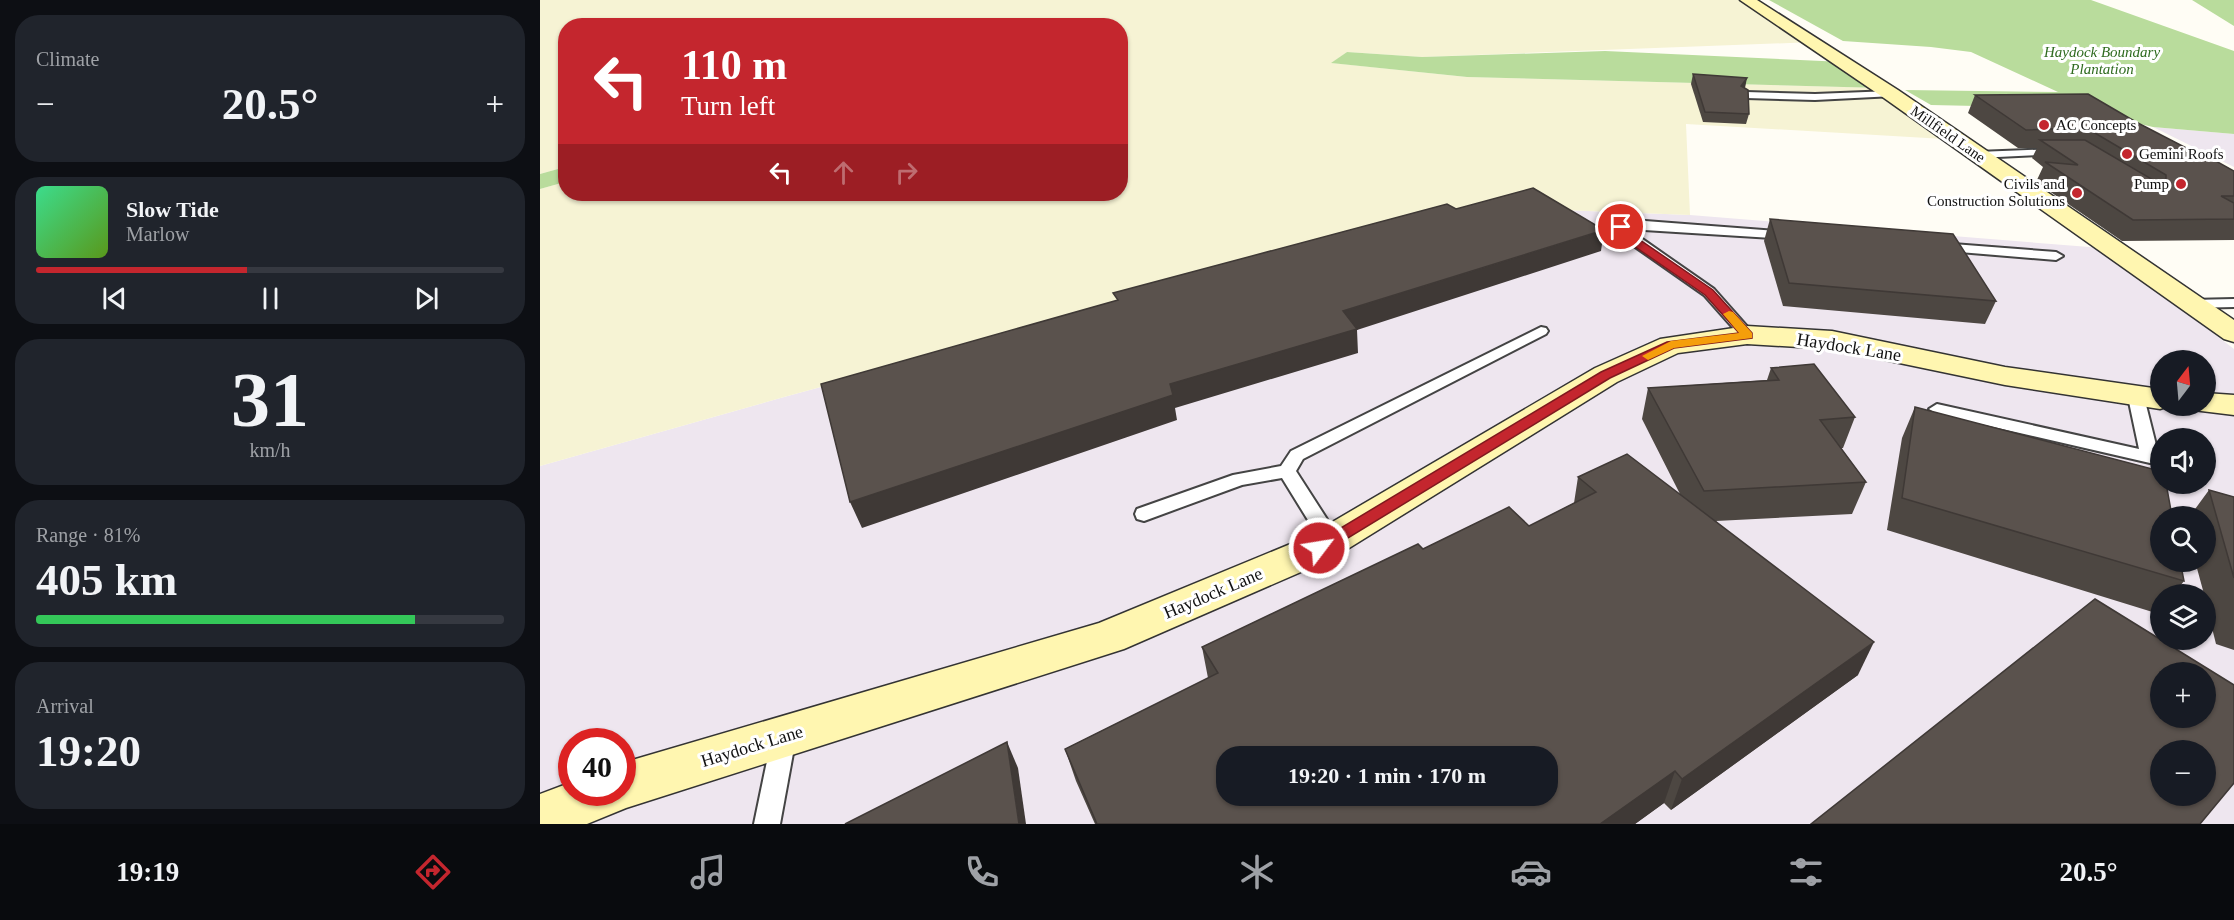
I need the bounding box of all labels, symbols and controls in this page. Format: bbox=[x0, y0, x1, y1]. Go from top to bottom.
icon: left bbox=[582, 42, 660, 120]
text: 110 m bbox=[681, 42, 787, 88]
park label: Haydock Boundary Plantation bbox=[2043, 44, 2160, 77]
text: Climate bbox=[36, 48, 99, 70]
text: 20.5° bbox=[222, 79, 318, 129]
text: − bbox=[36, 86, 55, 122]
text: + bbox=[485, 86, 504, 122]
text: Turn left bbox=[681, 91, 775, 121]
street label: Millfield Lane bbox=[1908, 102, 1989, 166]
place label: AC Concepts bbox=[2056, 117, 2137, 133]
marker: AC Concepts bbox=[2037, 118, 2051, 132]
place label: Gemini Roofs bbox=[2139, 146, 2224, 162]
marker: Gemini Roofs bbox=[2120, 147, 2134, 161]
icon: left bbox=[764, 156, 797, 189]
icon: ahead bbox=[827, 156, 860, 189]
icon: right bbox=[890, 156, 923, 189]
place label: Civils and Construction Solutions bbox=[1927, 176, 2065, 209]
place label: Pump bbox=[2134, 176, 2169, 192]
marker: Pump bbox=[2174, 177, 2188, 191]
marker: Civils and Construction Solutions bbox=[2070, 186, 2084, 200]
text: Slow Tide bbox=[126, 197, 219, 222]
pin bbox=[1595, 201, 1646, 252]
icon: arrive bbox=[1604, 210, 1637, 243]
text: Marlow bbox=[126, 223, 189, 245]
icon: previous bbox=[98, 282, 131, 315]
icon: pause bbox=[254, 282, 287, 315]
icon: next bbox=[410, 282, 443, 315]
street label: Haydock Lane bbox=[1795, 329, 1903, 365]
north arrow bbox=[2150, 350, 2216, 416]
map controls bbox=[2150, 350, 2216, 806]
text: 31 bbox=[231, 356, 309, 443]
button: sound bbox=[2150, 428, 2216, 494]
text: km/h bbox=[249, 439, 291, 461]
button: search bbox=[2150, 506, 2216, 572]
position arrow bbox=[1287, 516, 1351, 580]
text: Range · 81% bbox=[36, 524, 140, 546]
text: 405 km bbox=[36, 555, 177, 605]
street label: Haydock Lane bbox=[1161, 563, 1265, 623]
button: layers bbox=[2150, 584, 2216, 650]
button: + bbox=[2150, 662, 2216, 728]
text: Arrival bbox=[36, 695, 94, 717]
street label: Haydock Lane bbox=[699, 721, 805, 771]
text: 19:20 bbox=[36, 726, 141, 776]
speed limit sign: 40 bbox=[558, 728, 636, 806]
button: − bbox=[2150, 740, 2216, 806]
text: 19:20 · 1 min · 170 m bbox=[1288, 763, 1486, 788]
icon: directions bbox=[412, 851, 454, 893]
icon: music bbox=[687, 851, 729, 893]
icon: phone bbox=[961, 851, 1003, 893]
icon: climate bbox=[1236, 851, 1278, 893]
icon: car bbox=[1510, 851, 1552, 893]
icon: filters bbox=[1785, 851, 1827, 893]
text: 19:19 bbox=[116, 857, 179, 887]
text: 20.5° bbox=[2060, 857, 2118, 887]

